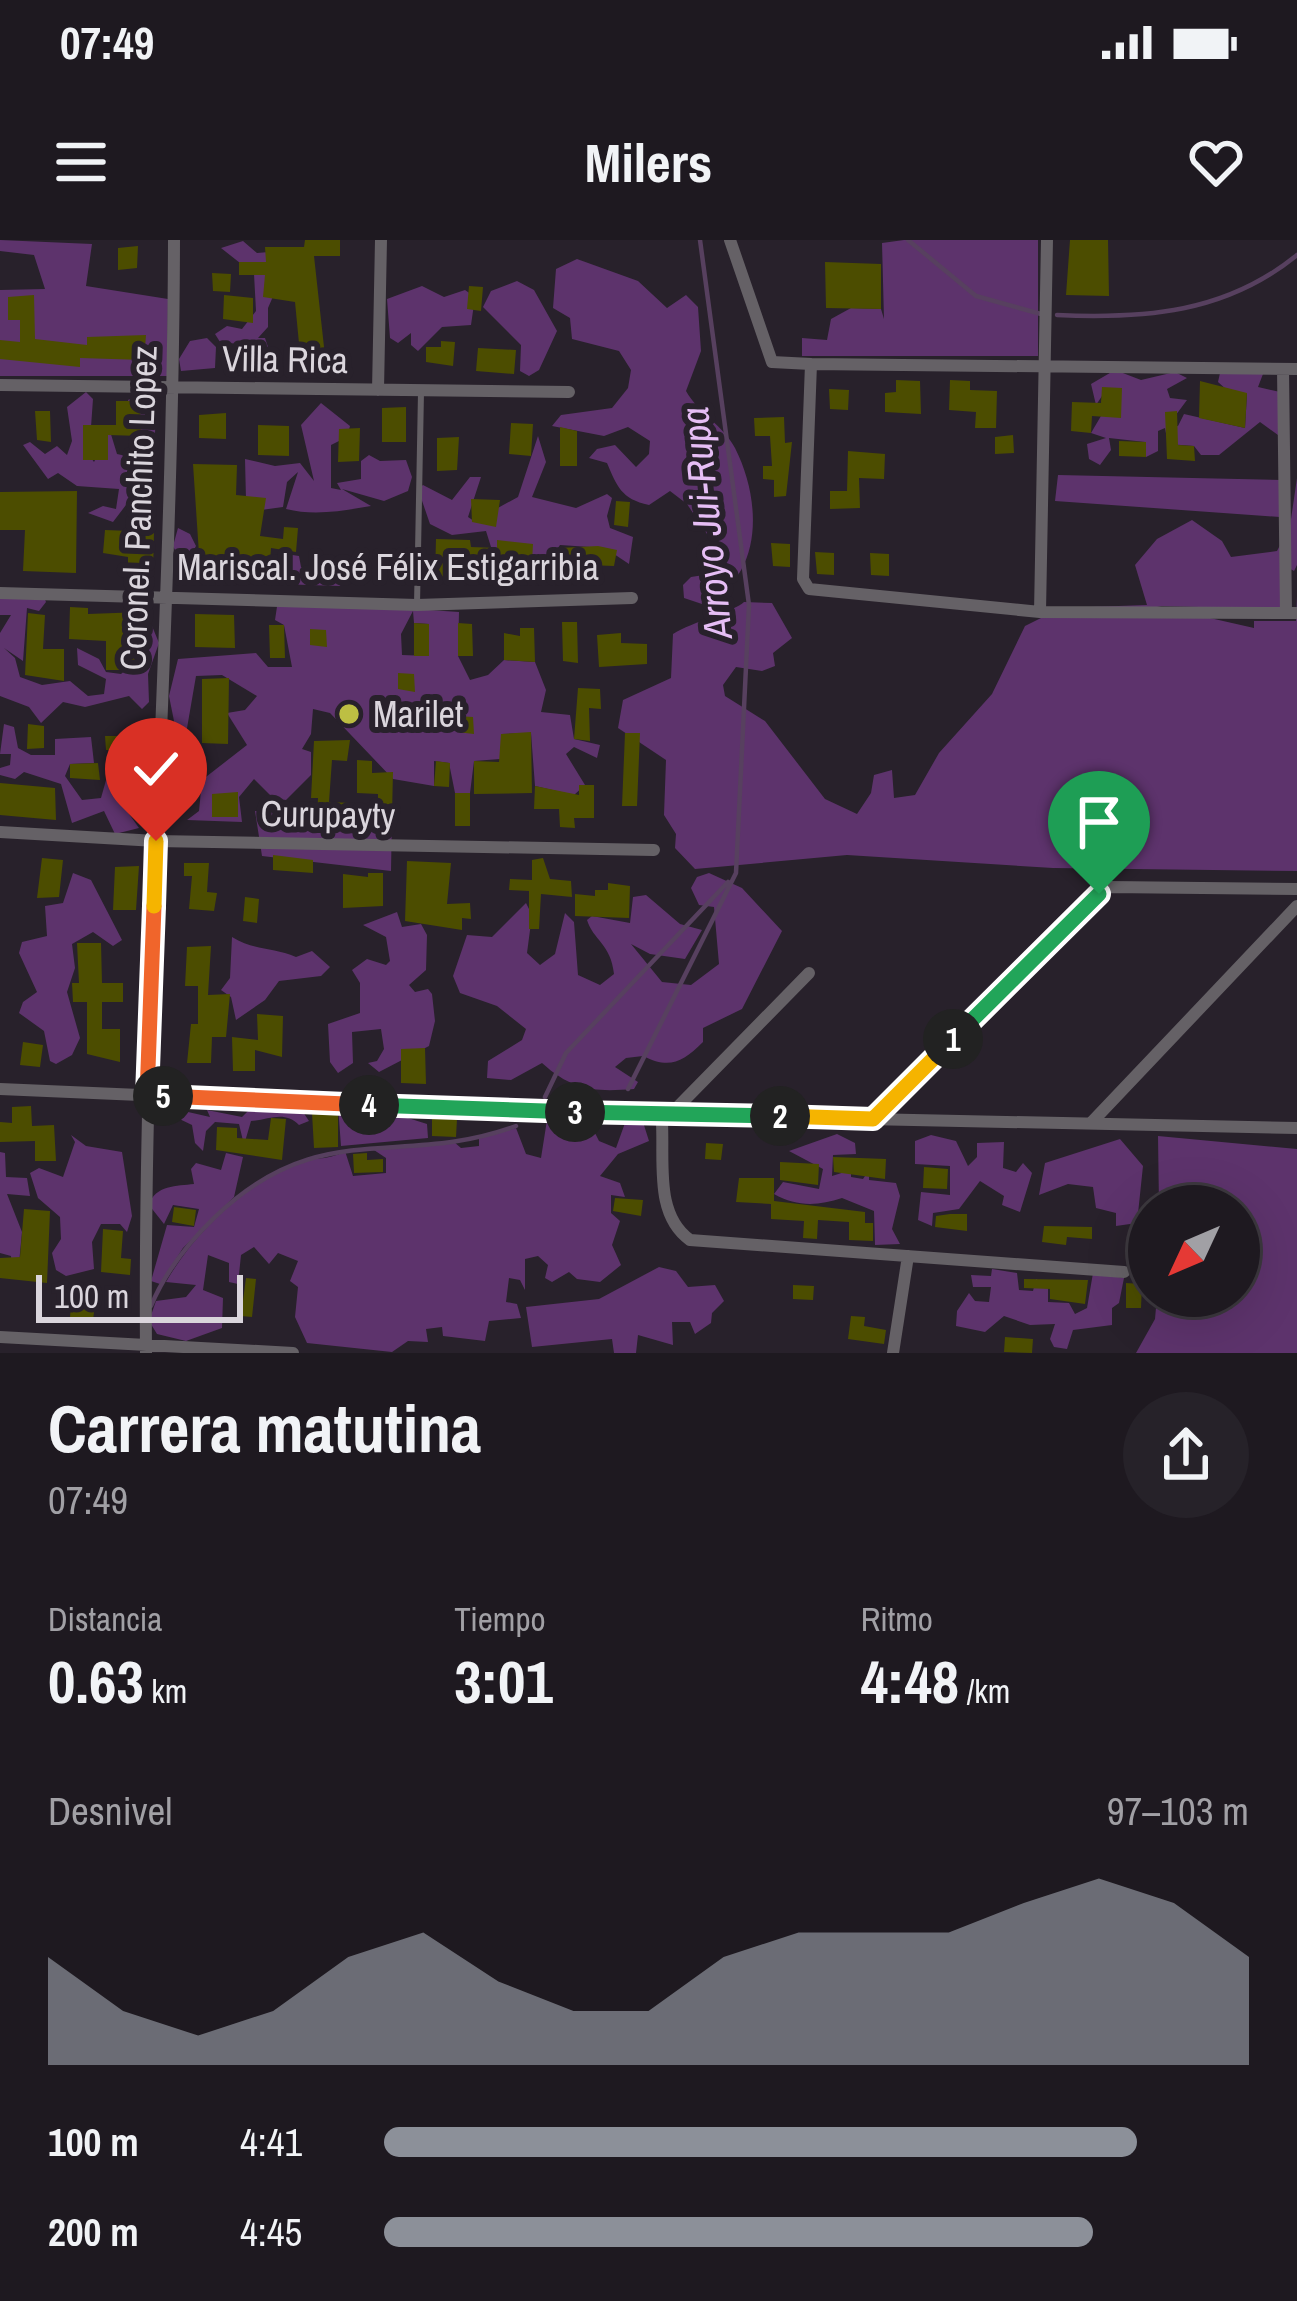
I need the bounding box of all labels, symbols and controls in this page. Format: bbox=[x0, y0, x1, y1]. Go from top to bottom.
text: 07:49 bbox=[60, 12, 154, 73]
text: Milers bbox=[585, 126, 712, 199]
icon: menu bbox=[48, 129, 114, 195]
icon: heart bbox=[1183, 129, 1249, 195]
street label: Villa Rica bbox=[222, 334, 348, 384]
street label: Coronel. Panchito Lopez bbox=[108, 345, 168, 671]
water label: Arroyo Jui-Rupa bbox=[668, 404, 744, 643]
street label: Mariscal. José Félix Estigarribia bbox=[177, 543, 599, 591]
place label: Marilet bbox=[373, 690, 463, 738]
marker: Marilet bbox=[336, 701, 362, 727]
pin bbox=[105, 718, 207, 841]
icon: check bbox=[123, 736, 189, 802]
pin bbox=[1048, 771, 1150, 894]
street label: Curupayty bbox=[260, 789, 396, 839]
icon: arrive bbox=[1066, 789, 1132, 855]
pin: 1 bbox=[923, 1009, 983, 1069]
text: 1 bbox=[945, 1017, 961, 1061]
pin: 5 bbox=[133, 1066, 193, 1126]
text: 5 bbox=[155, 1074, 171, 1118]
pin: 4 bbox=[339, 1075, 399, 1135]
pin: 3 bbox=[545, 1082, 605, 1142]
text: 4 bbox=[361, 1083, 377, 1127]
pin: 2 bbox=[750, 1086, 810, 1146]
text: 3 bbox=[567, 1090, 583, 1134]
text: 2 bbox=[772, 1094, 788, 1138]
north arrow bbox=[1128, 1185, 1260, 1317]
map controls bbox=[1128, 1185, 1260, 1317]
scale bar bbox=[36, 1269, 243, 1322]
text: 100 m bbox=[54, 1274, 129, 1318]
text: Carrera matutina bbox=[48, 1384, 481, 1473]
button: share bbox=[1123, 1392, 1249, 1518]
text: 07:49 bbox=[48, 1474, 128, 1526]
text: Distancia bbox=[48, 1597, 162, 1641]
text: Tiempo bbox=[454, 1597, 545, 1641]
text: Ritmo bbox=[861, 1597, 933, 1641]
text: 0.63 bbox=[48, 1641, 144, 1722]
text: 3:01 bbox=[454, 1641, 553, 1722]
text: 4:48 bbox=[861, 1641, 959, 1722]
text: km bbox=[144, 1669, 187, 1713]
text: /km bbox=[959, 1669, 1010, 1713]
text: Desnivel bbox=[48, 1785, 172, 1837]
text: 97–103 m bbox=[1107, 1785, 1249, 1837]
text: 100 m bbox=[48, 2116, 139, 2168]
text: 4:41 bbox=[240, 2116, 302, 2168]
text: 200 m bbox=[48, 2206, 139, 2258]
text: 4:45 bbox=[240, 2206, 302, 2258]

